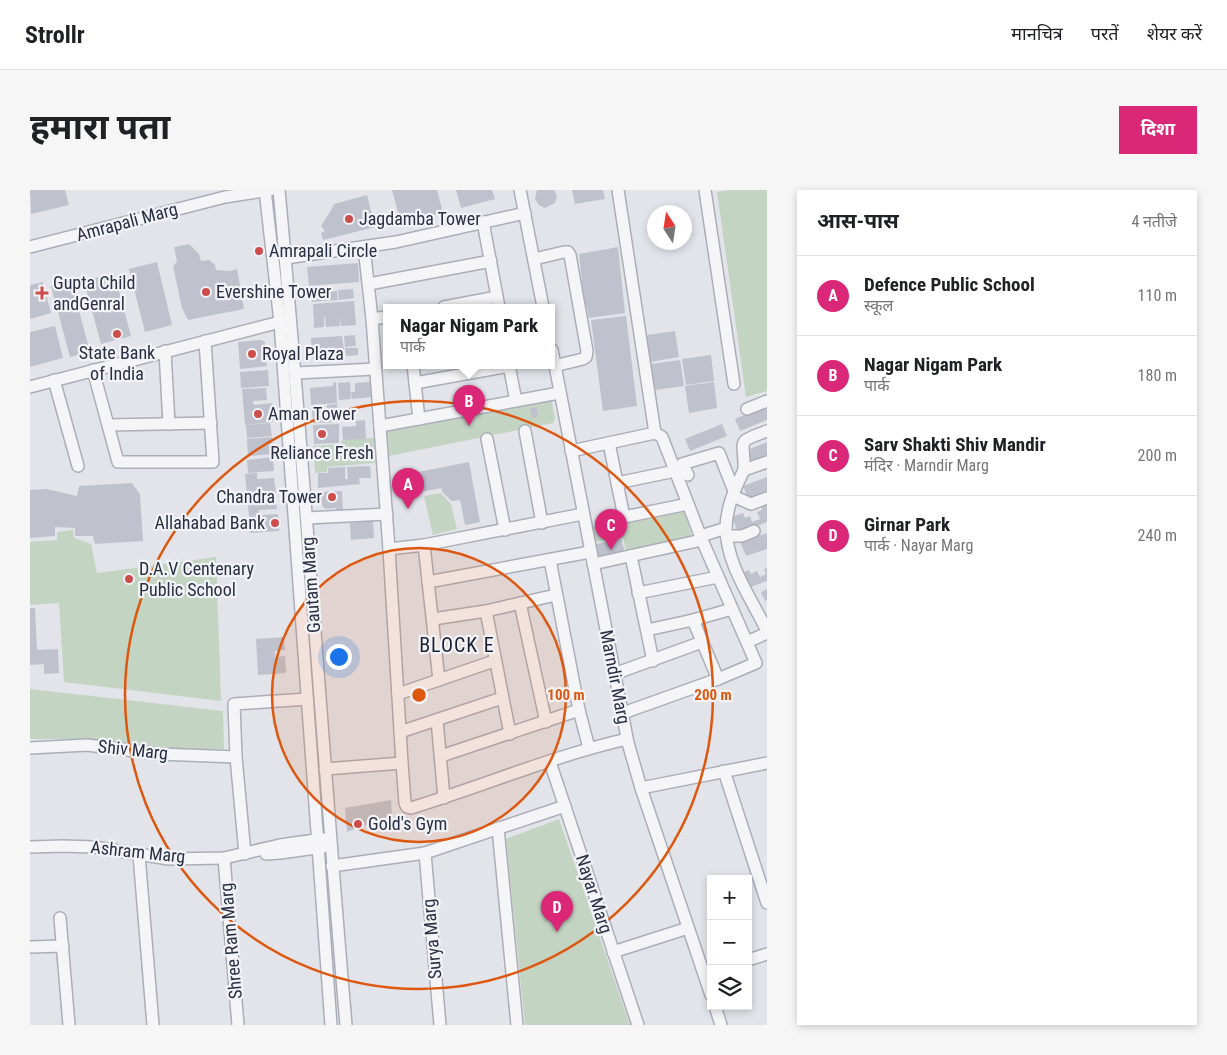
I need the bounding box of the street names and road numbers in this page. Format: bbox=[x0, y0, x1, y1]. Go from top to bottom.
street label: Amrapali Marg bbox=[74, 198, 180, 245]
street label: Gautam Marg bbox=[297, 536, 324, 634]
street label: Marndir Marg bbox=[596, 628, 635, 726]
street label: Shiv Marg bbox=[97, 735, 169, 764]
street label: Ashram Marg bbox=[90, 836, 186, 867]
street label: Nayar Marg bbox=[572, 852, 617, 936]
street label: Shree Ram Marg bbox=[215, 882, 246, 1000]
street label: Surya Marg bbox=[418, 898, 445, 980]

